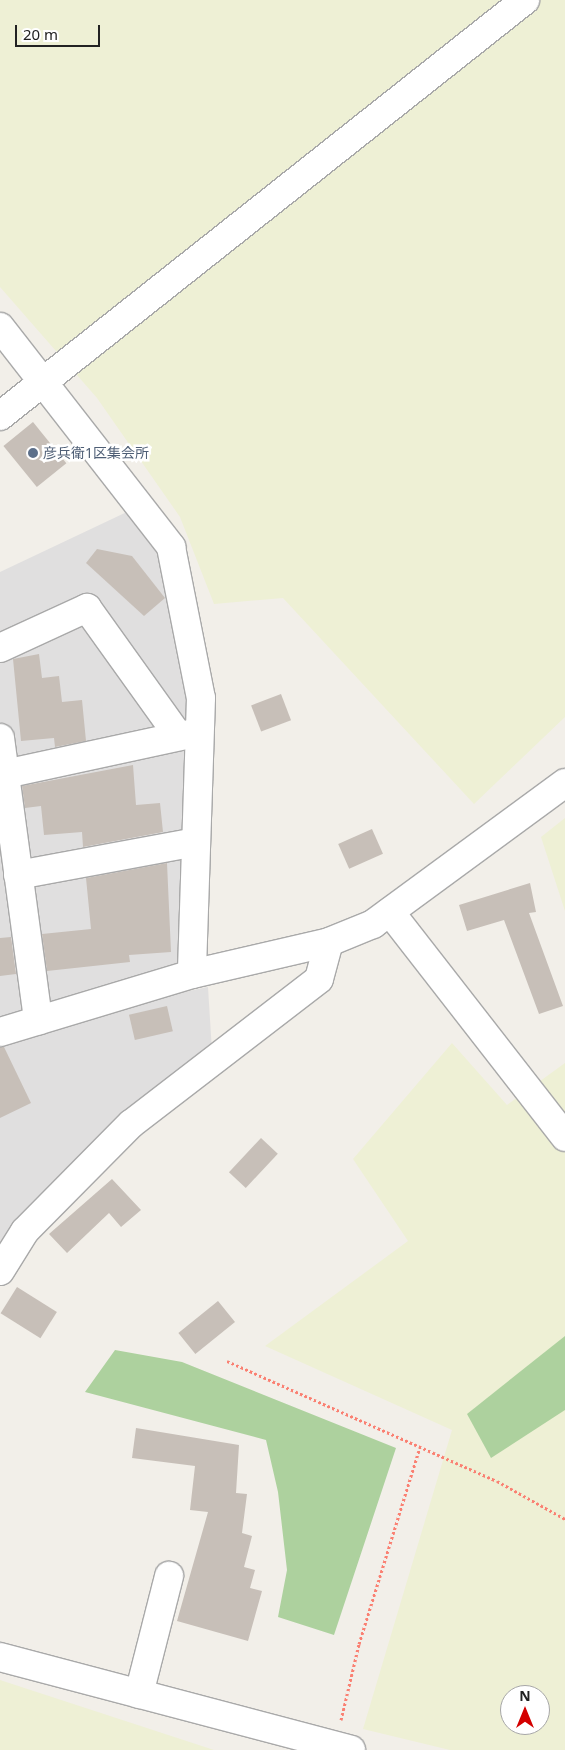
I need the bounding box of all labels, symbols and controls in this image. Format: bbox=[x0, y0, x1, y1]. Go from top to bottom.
scale bar bbox=[18, 15, 102, 47]
text: 20 m bbox=[23, 24, 58, 44]
place label: 彦兵衛1区集会所 bbox=[43, 445, 149, 461]
marker: 彦兵衛1区集会所 bbox=[27, 447, 39, 459]
north arrow bbox=[500, 1685, 550, 1735]
text: N bbox=[519, 1686, 531, 1705]

